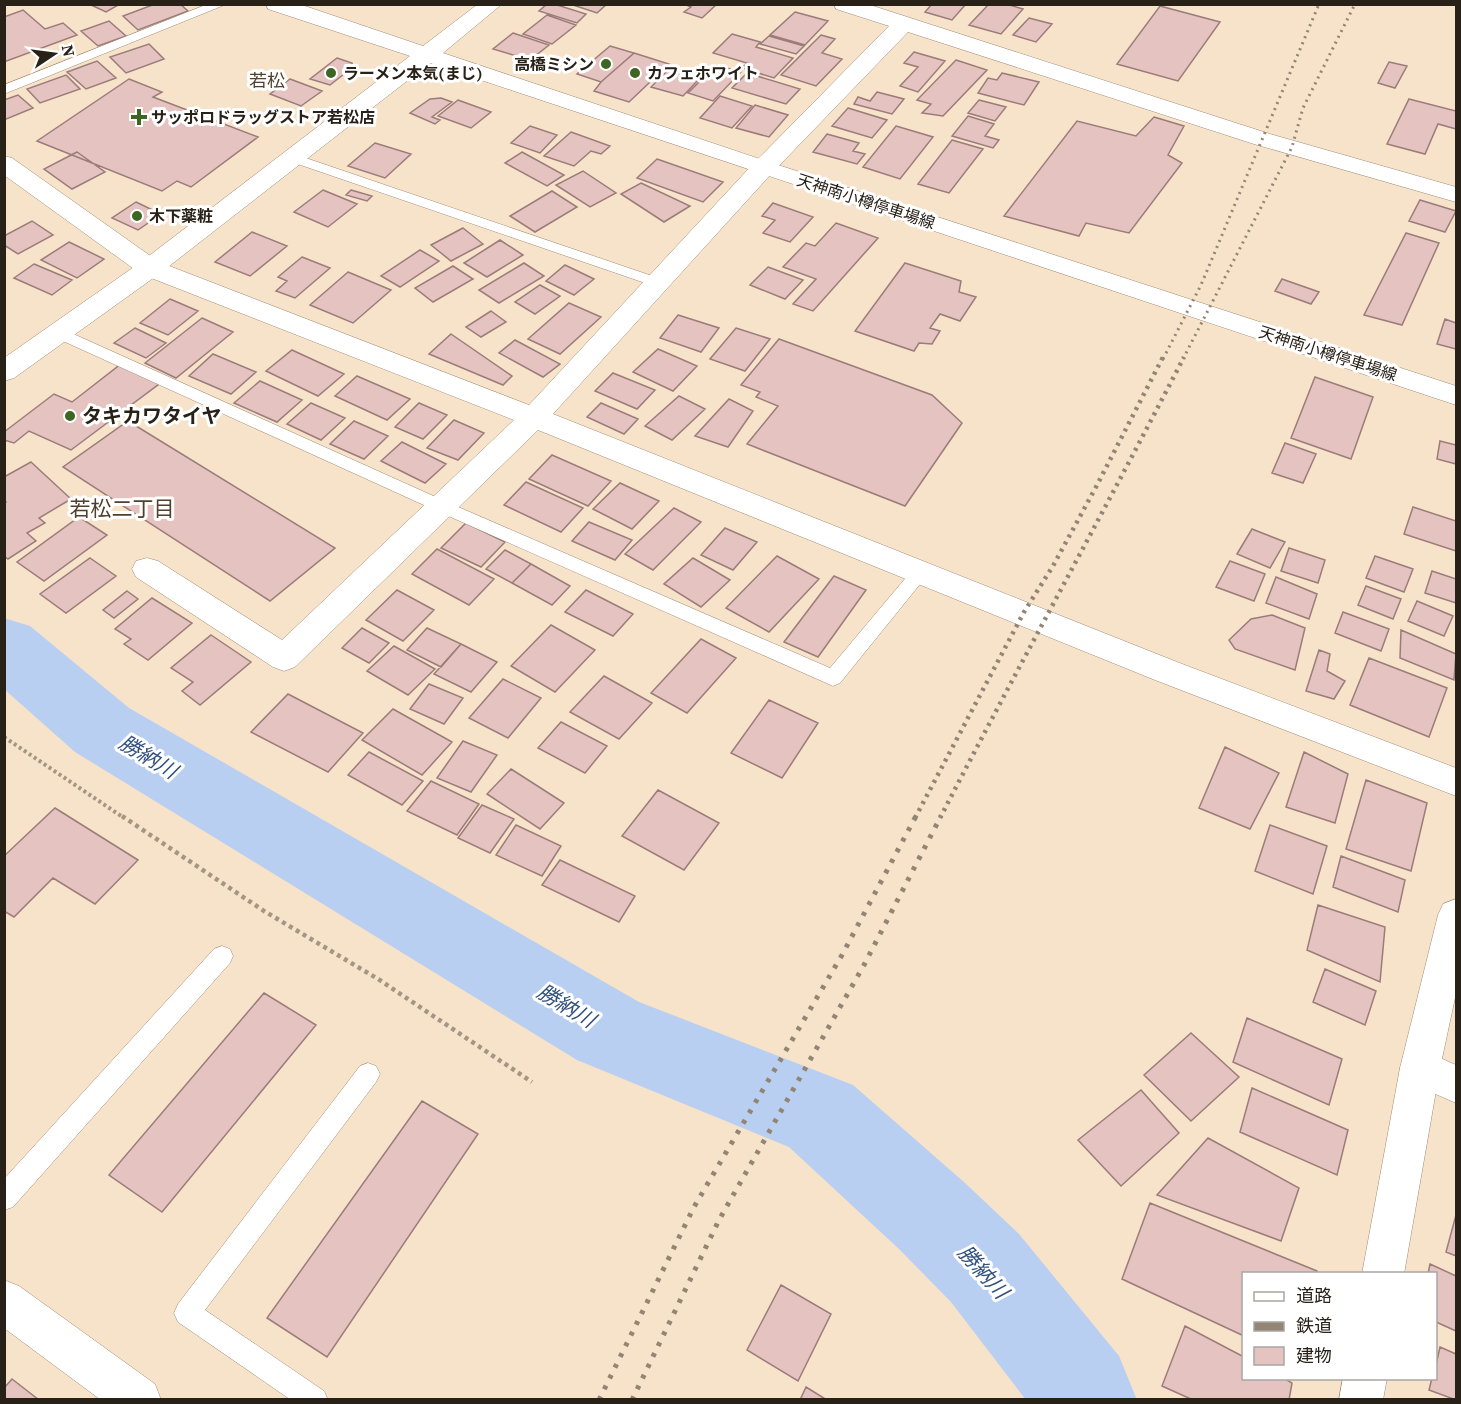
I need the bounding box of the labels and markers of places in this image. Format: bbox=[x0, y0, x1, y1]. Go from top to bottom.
place label: 高橋ミシン bbox=[514, 53, 594, 75]
marker: 高橋ミシン bbox=[599, 57, 613, 71]
place label: ラーメン本気(まじ) bbox=[343, 62, 482, 84]
place label: カフェホワイト bbox=[647, 62, 759, 84]
marker: ラーメン本気(まじ) bbox=[324, 66, 338, 80]
marker: カフェホワイト bbox=[628, 66, 642, 80]
place label: サッポロドラッグストア若松店 bbox=[151, 106, 375, 128]
marker: サッポロドラッグストア若松店 bbox=[132, 110, 146, 124]
place label: 木下薬粧 bbox=[149, 205, 213, 227]
marker: 木下薬粧 bbox=[130, 209, 144, 223]
place label: タキカワタイヤ bbox=[82, 402, 221, 430]
marker: タキカワタイヤ bbox=[63, 409, 77, 423]

